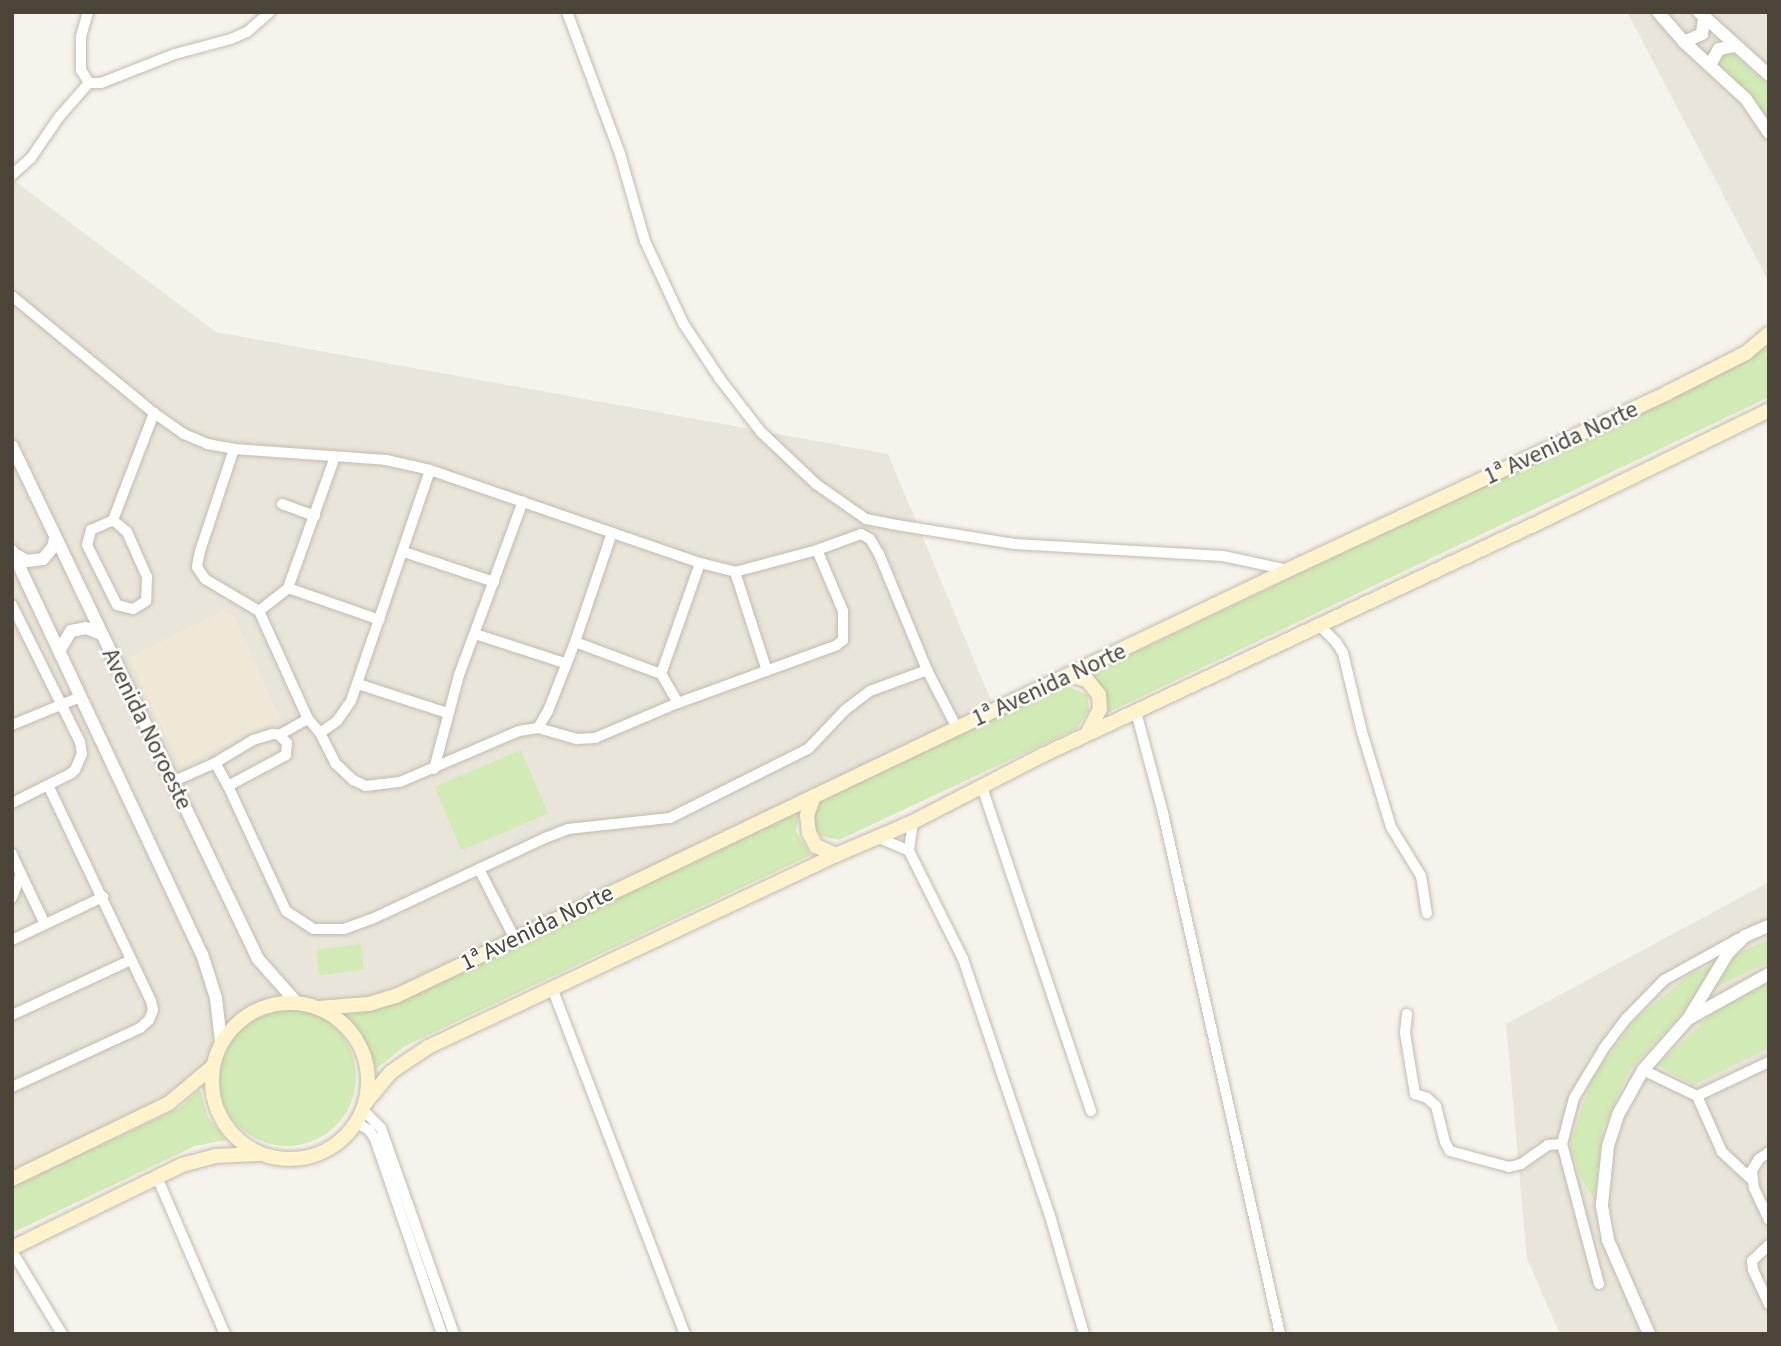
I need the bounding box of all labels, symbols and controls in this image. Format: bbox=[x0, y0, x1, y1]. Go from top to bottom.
street label: 1ᵃ Avenida Norte bbox=[1479, 395, 1643, 491]
street label: 1ᵃ Avenida Norte bbox=[967, 637, 1131, 733]
street label: Avenida Noroeste bbox=[95, 644, 199, 814]
street label: 1ᵃ Avenida Norte bbox=[456, 879, 618, 977]

